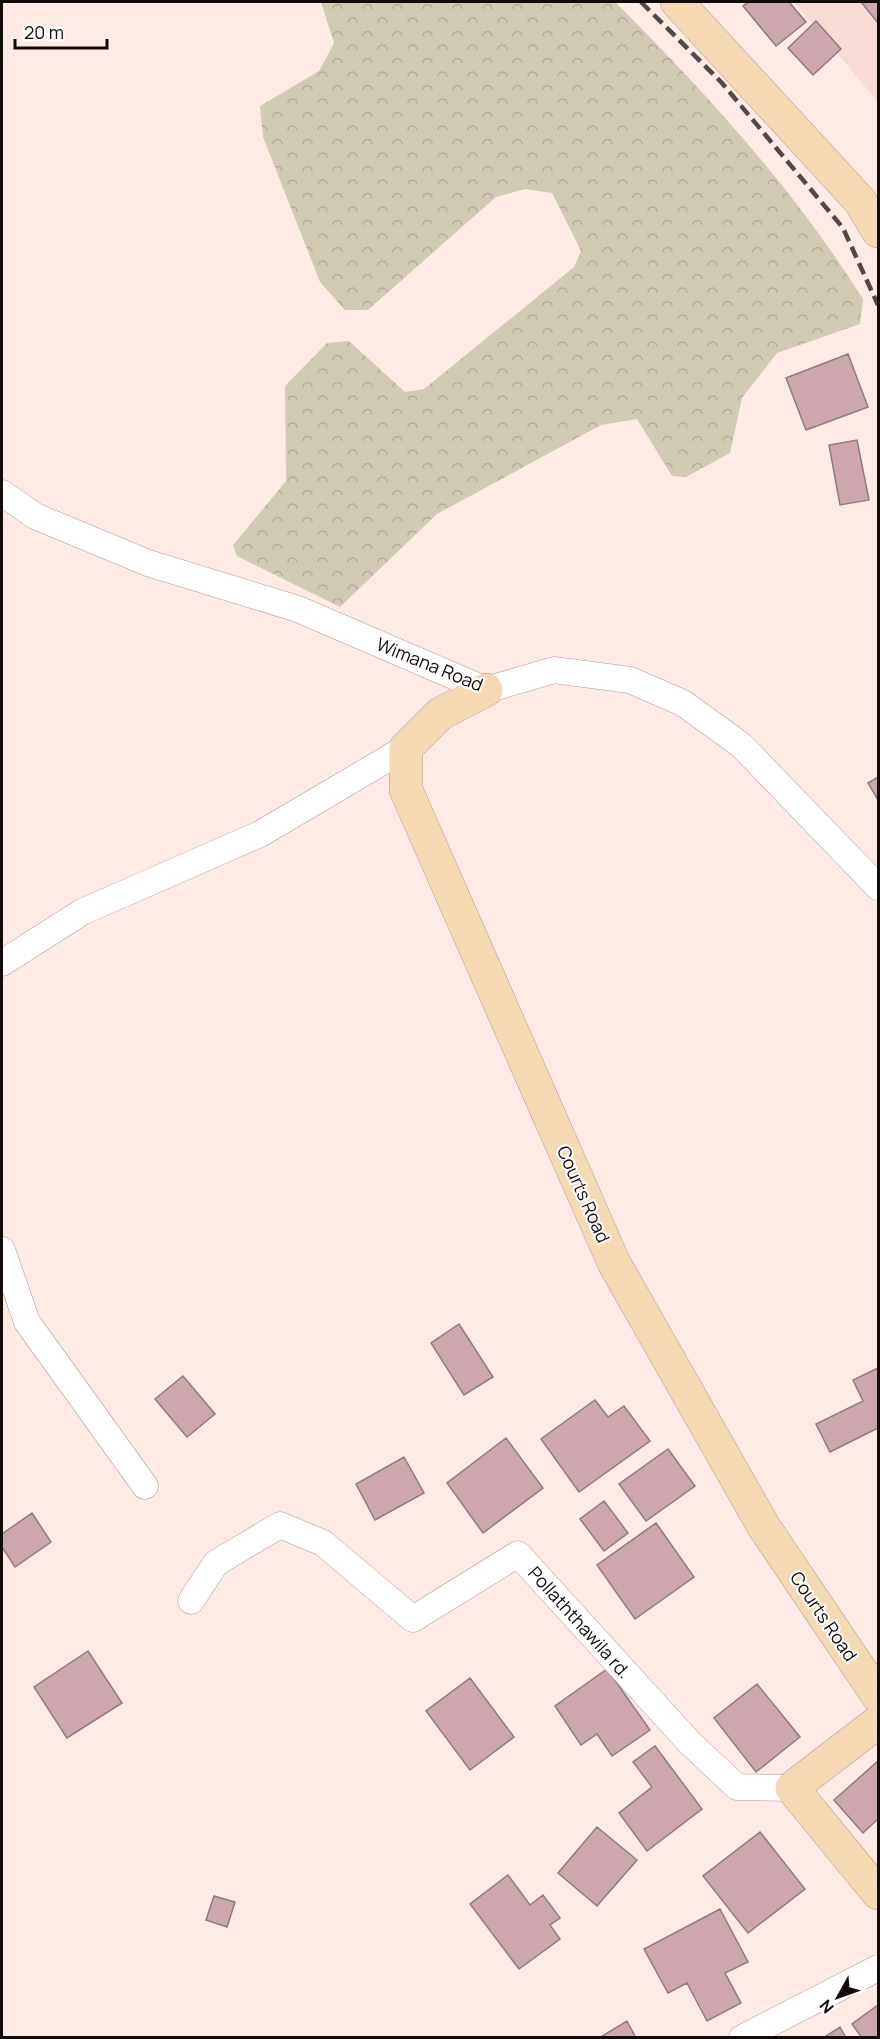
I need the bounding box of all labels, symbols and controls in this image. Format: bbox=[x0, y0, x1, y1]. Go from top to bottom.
scale bar bbox=[15, 12, 106, 50]
text: 20 m bbox=[24, 20, 64, 44]
street label: Wimana Road bbox=[373, 632, 487, 696]
street label: Courts Road bbox=[552, 1142, 616, 1246]
street label: Pollaththawila rd. bbox=[523, 1561, 637, 1683]
street label: Courts Road bbox=[785, 1566, 863, 1666]
north arrow bbox=[808, 1967, 868, 2027]
text: N bbox=[814, 1995, 839, 2018]

